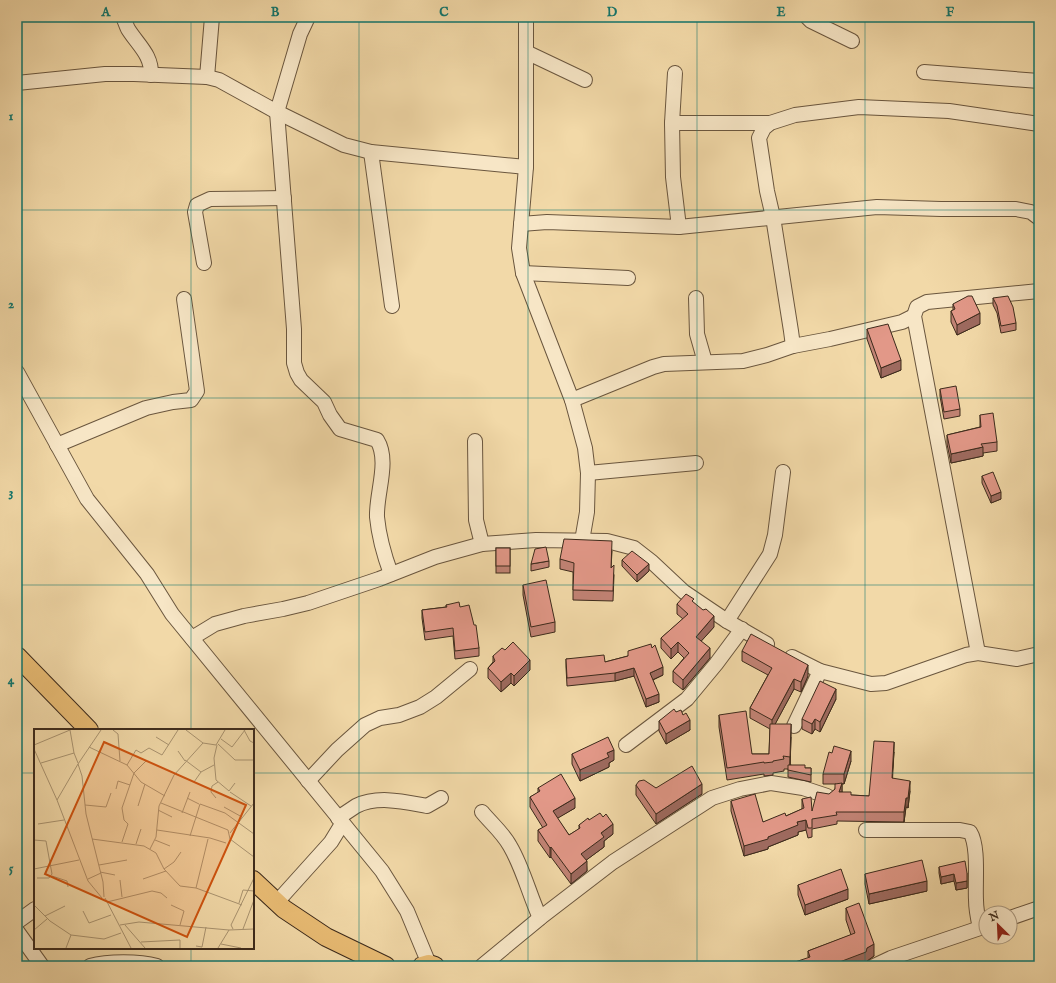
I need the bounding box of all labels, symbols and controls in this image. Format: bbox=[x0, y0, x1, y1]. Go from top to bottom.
text: A bbox=[101, 4, 112, 21]
text: B bbox=[271, 4, 280, 21]
text: C bbox=[439, 4, 449, 21]
text: D bbox=[607, 4, 618, 21]
text: E bbox=[776, 4, 786, 21]
text: F bbox=[946, 4, 955, 21]
text: 1 bbox=[9, 108, 14, 125]
text: 2 bbox=[8, 296, 14, 313]
text: 3 bbox=[9, 484, 14, 501]
text: 4 bbox=[8, 672, 15, 689]
inset map bbox=[34, 729, 254, 949]
text: 5 bbox=[9, 860, 14, 877]
north arrow bbox=[978, 905, 1018, 945]
text: N bbox=[986, 908, 1002, 926]

